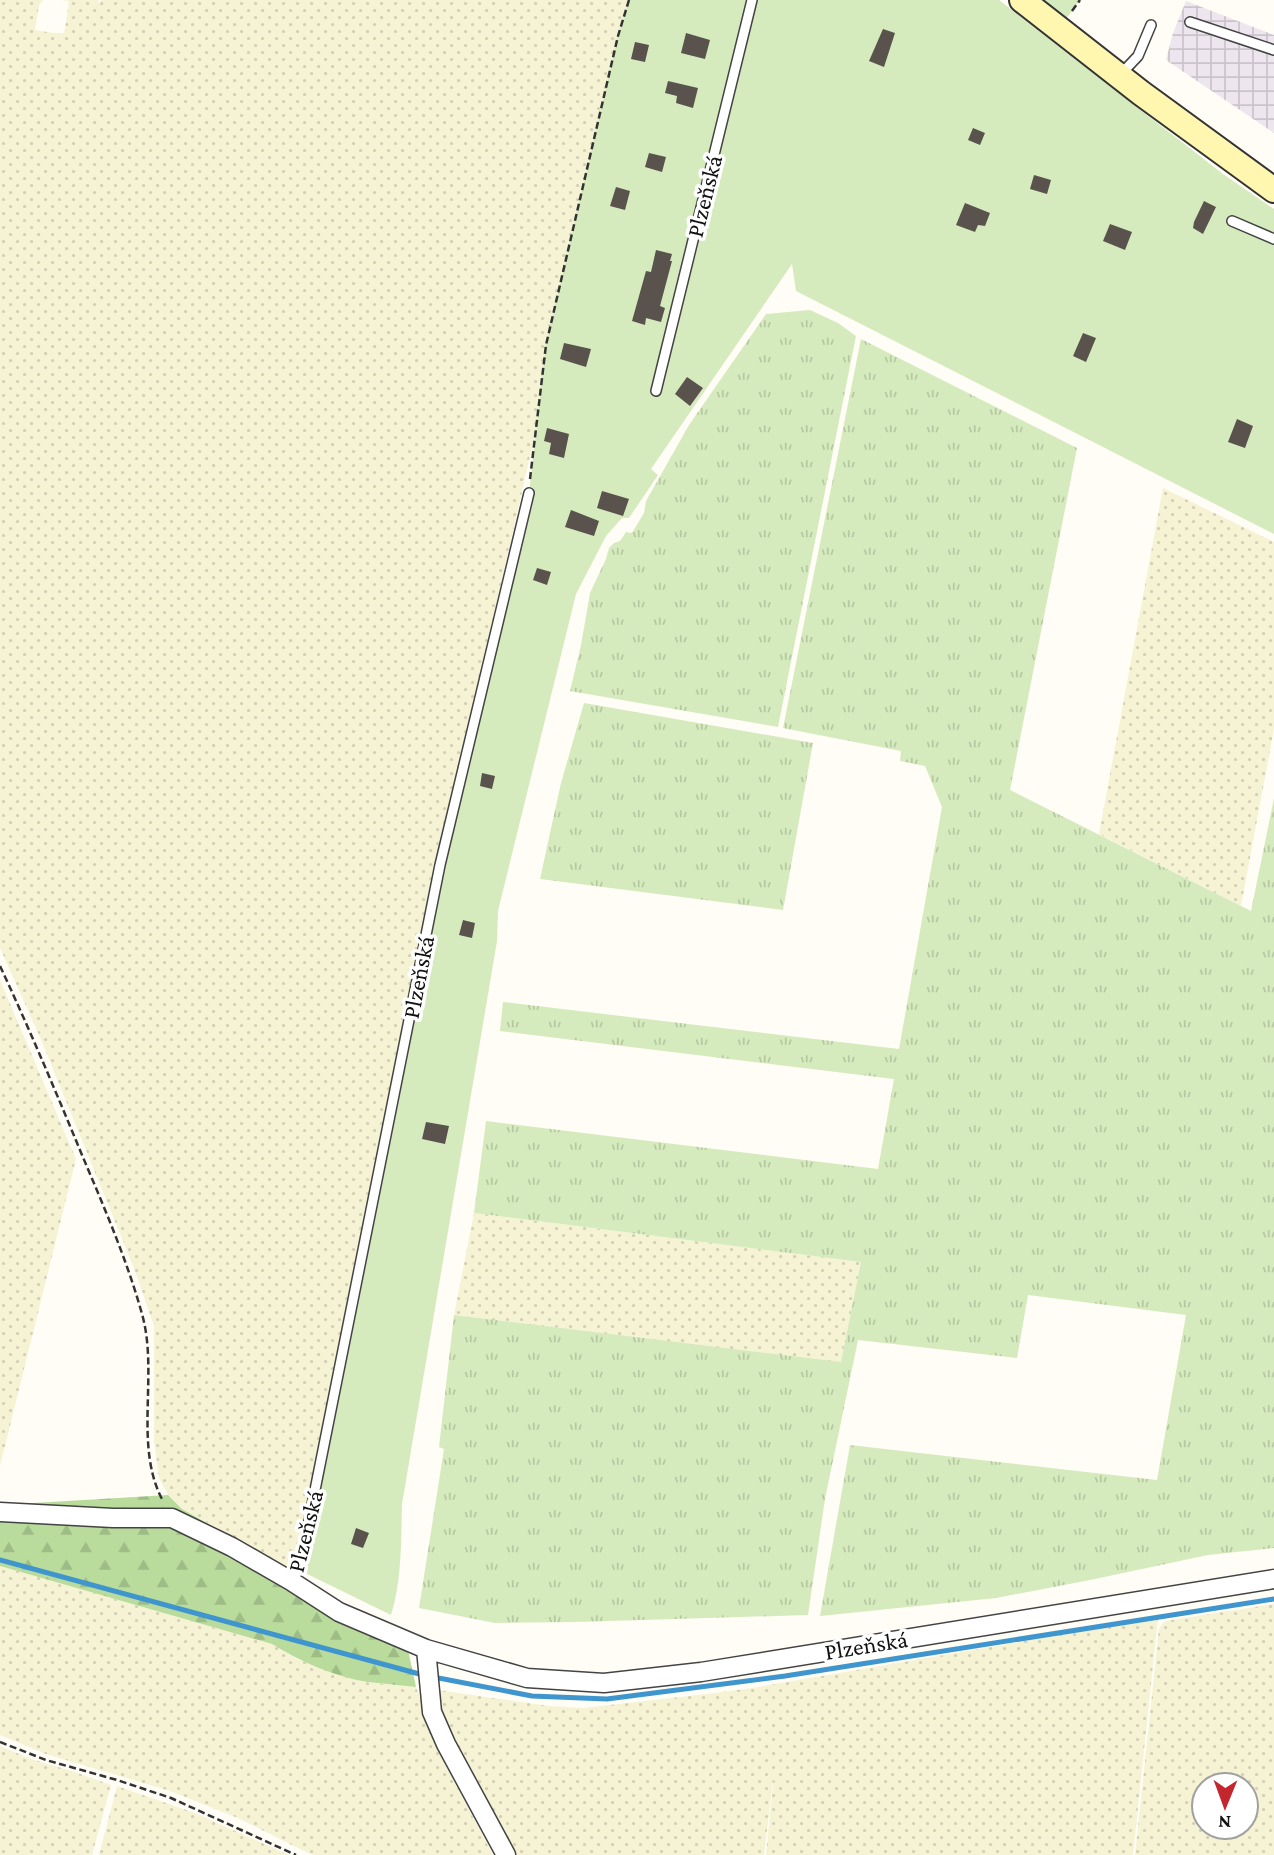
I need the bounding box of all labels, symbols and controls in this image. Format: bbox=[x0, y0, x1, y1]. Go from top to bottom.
street label: Plzeňská bbox=[681, 152, 727, 240]
street label: Plzeňská bbox=[397, 933, 439, 1021]
street label: Plzeňská bbox=[282, 1487, 328, 1575]
street label: Plzeňská bbox=[822, 1625, 910, 1665]
north arrow bbox=[1190, 1771, 1260, 1841]
text: N bbox=[1218, 1812, 1231, 1833]

